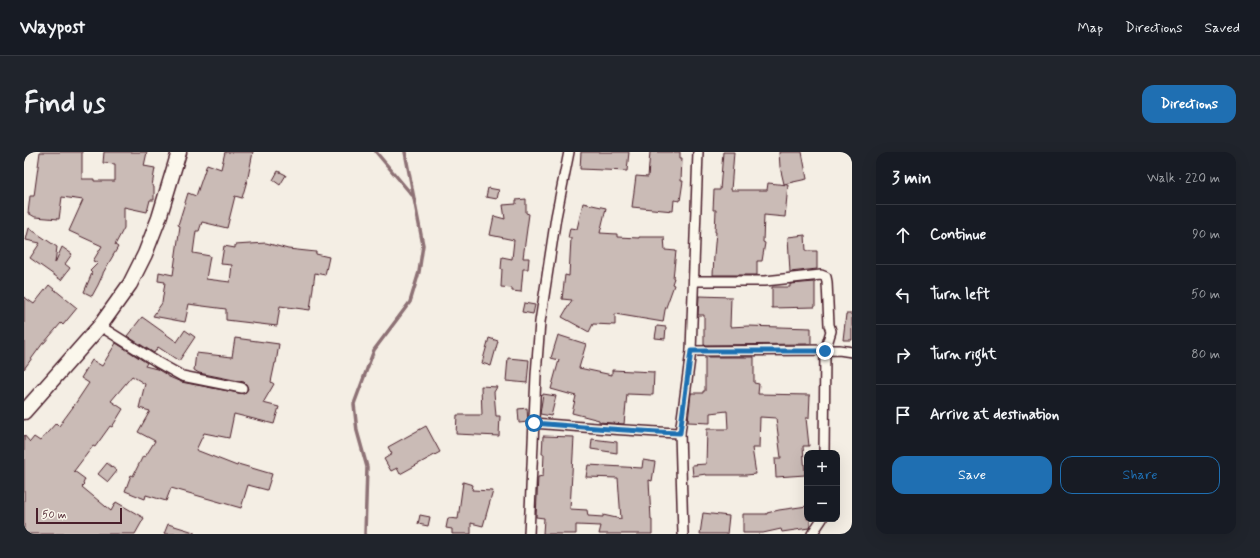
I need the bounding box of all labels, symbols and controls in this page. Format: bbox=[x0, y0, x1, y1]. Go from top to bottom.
text: Waypost bbox=[20, 15, 85, 40]
text: Map bbox=[1077, 19, 1103, 37]
text: Directions bbox=[1125, 19, 1183, 37]
text: Saved bbox=[1205, 19, 1240, 37]
button: Directions bbox=[1142, 85, 1236, 123]
text: Find us bbox=[24, 86, 105, 123]
text: 3 min bbox=[892, 167, 931, 189]
text: Walk · 220 m bbox=[1147, 170, 1220, 187]
icon: ahead bbox=[892, 224, 914, 246]
text: Continue bbox=[930, 225, 986, 245]
text: 90 m bbox=[1192, 226, 1220, 243]
icon: left bbox=[892, 284, 914, 306]
text: Turn left bbox=[930, 285, 990, 305]
text: 50 m bbox=[1191, 286, 1220, 303]
route end bbox=[816, 342, 834, 360]
icon: right bbox=[892, 344, 914, 366]
text: Turn right bbox=[930, 345, 997, 365]
text: 80 m bbox=[1191, 346, 1220, 363]
icon: arrive bbox=[892, 404, 914, 426]
text: Arrive at destination bbox=[930, 405, 1059, 425]
route start bbox=[525, 414, 543, 432]
map controls bbox=[804, 450, 840, 522]
button: + bbox=[804, 450, 840, 486]
button: Save bbox=[892, 456, 1052, 494]
button: Share bbox=[1060, 456, 1220, 494]
button: − bbox=[804, 486, 840, 522]
scale bar bbox=[36, 506, 122, 525]
text: 50 m bbox=[42, 508, 67, 522]

